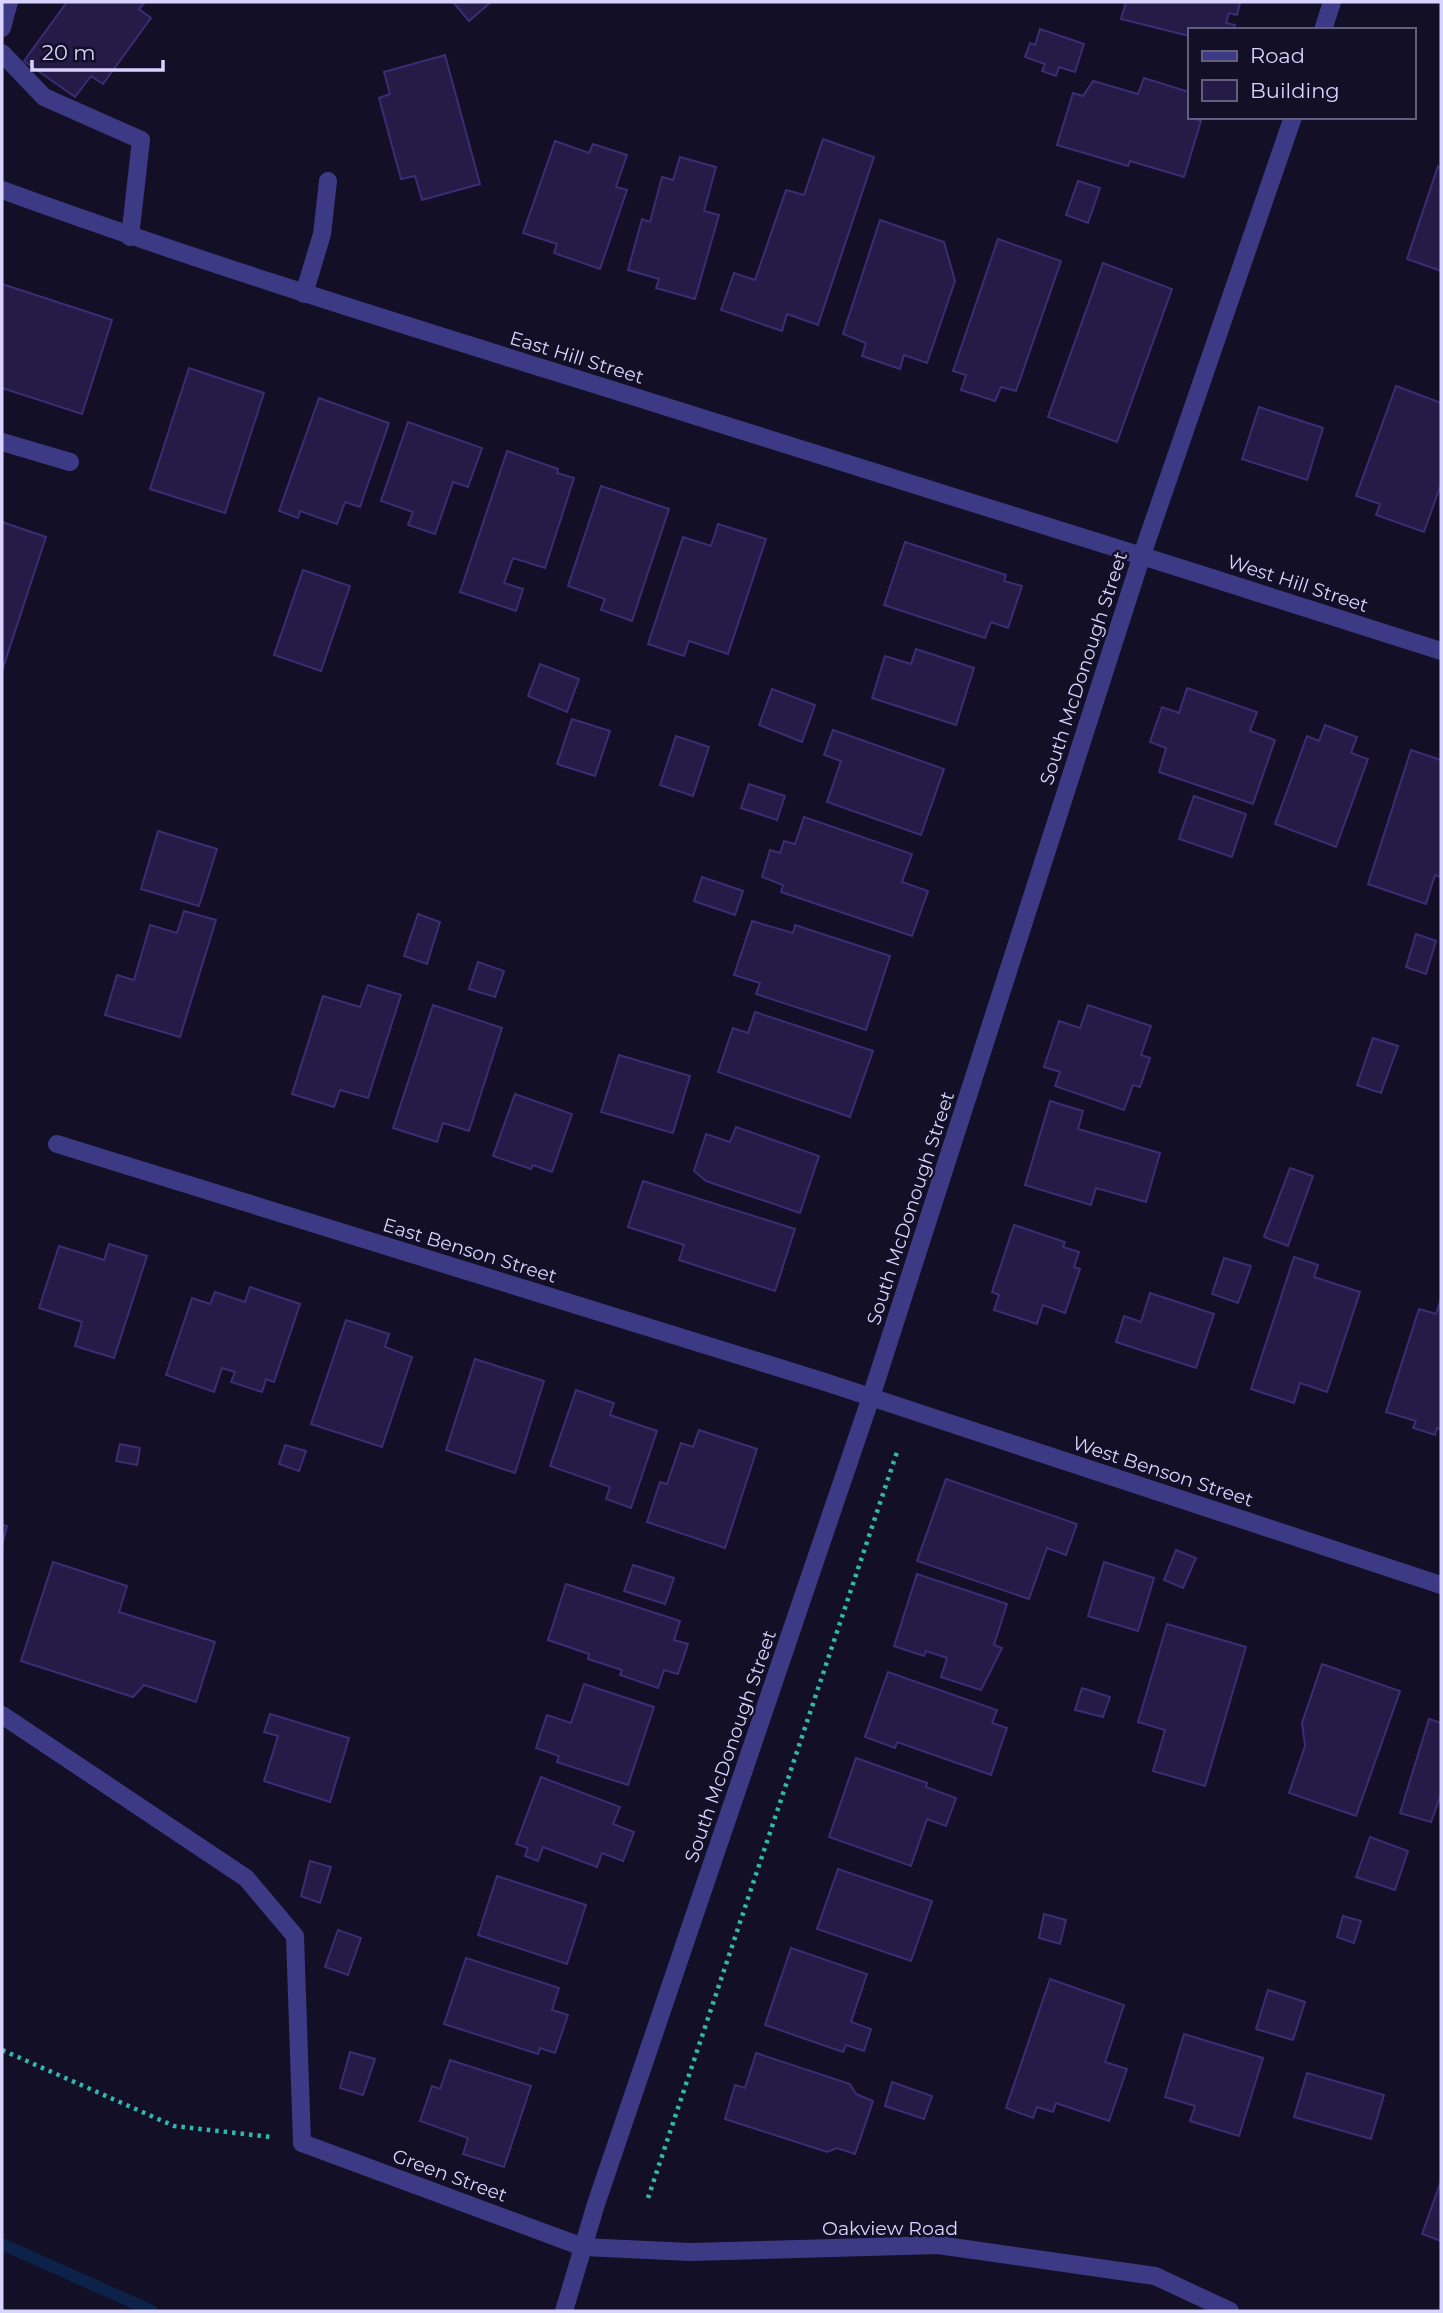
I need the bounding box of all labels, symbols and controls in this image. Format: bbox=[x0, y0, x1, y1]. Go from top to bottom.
scale bar bbox=[32, 28, 163, 72]
legend bbox=[1188, 28, 1415, 119]
text: 20 m bbox=[42, 40, 96, 65]
text: Road bbox=[1250, 43, 1305, 68]
text: Building bbox=[1250, 78, 1340, 103]
street label: East Hill Street bbox=[507, 326, 647, 389]
street label: South McDonough Street bbox=[1035, 548, 1132, 788]
street label: West Hill Street bbox=[1225, 550, 1371, 617]
street label: South McDonough Street bbox=[862, 1088, 959, 1328]
street label: East Benson Street bbox=[380, 1213, 560, 1288]
street label: West Benson Street bbox=[1070, 1431, 1256, 1512]
street label: South McDonough Street bbox=[680, 1627, 781, 1865]
street label: Green Street bbox=[389, 2144, 511, 2207]
street label: Oakview Road bbox=[822, 2217, 958, 2240]

